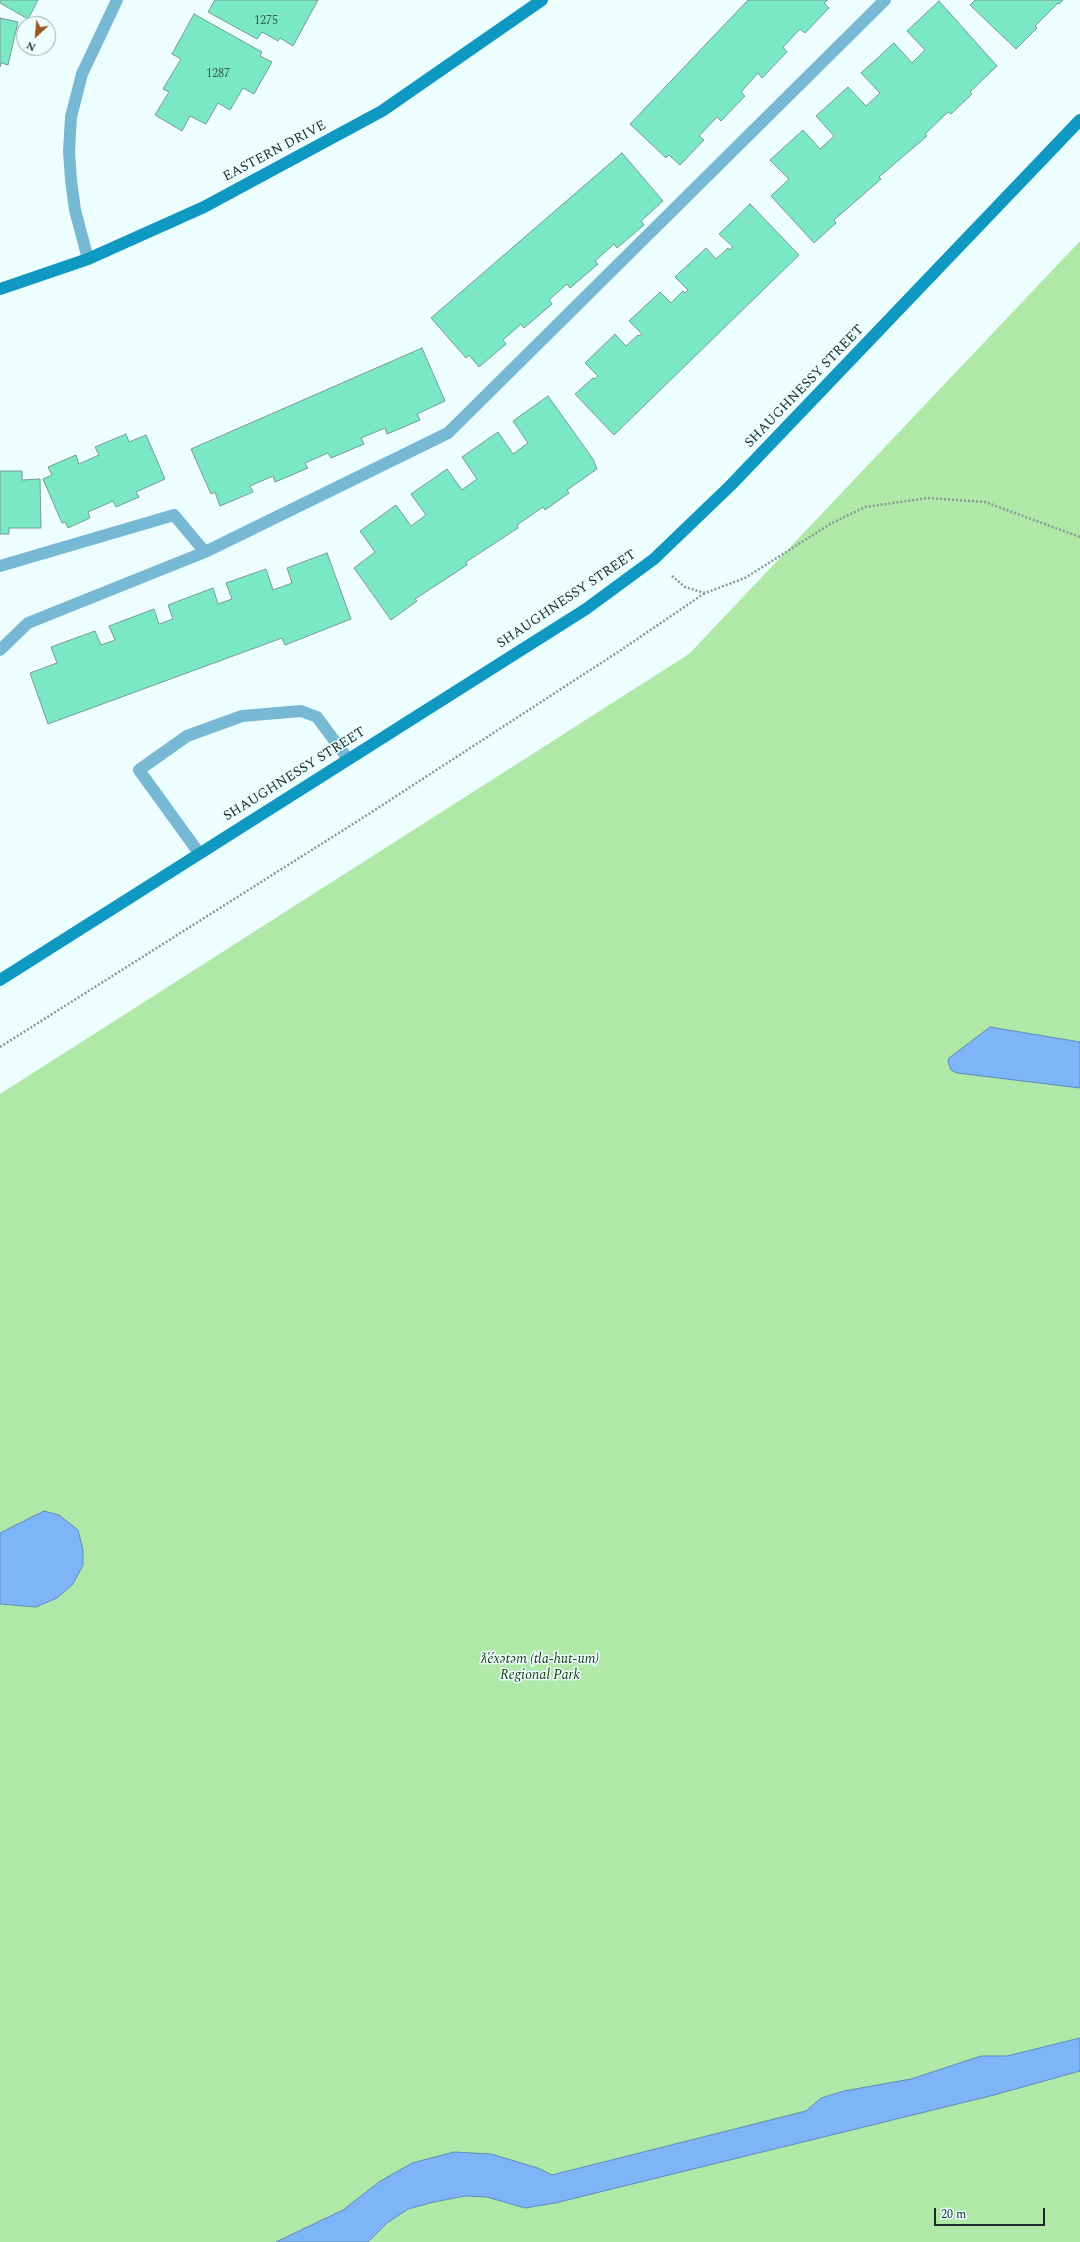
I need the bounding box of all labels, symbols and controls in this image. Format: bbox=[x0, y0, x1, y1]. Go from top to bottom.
house number: 1275 bbox=[254, 15, 278, 29]
north arrow bbox=[16, 16, 56, 56]
text: N bbox=[23, 37, 39, 56]
house number: 1287 bbox=[206, 68, 230, 82]
street label: EASTERN DRIVE bbox=[220, 118, 330, 186]
street label: SHAUGHNESSY STREET bbox=[742, 322, 868, 452]
street label: SHAUGHNESSY STREET bbox=[494, 547, 640, 653]
street label: SHAUGHNESSY STREET bbox=[221, 724, 369, 826]
park label: ƛ̓éxətəm (tla-hut-um) Regional Park bbox=[481, 1652, 599, 1684]
scale bar bbox=[936, 2200, 1047, 2226]
text: 20 m bbox=[941, 2205, 966, 2224]

